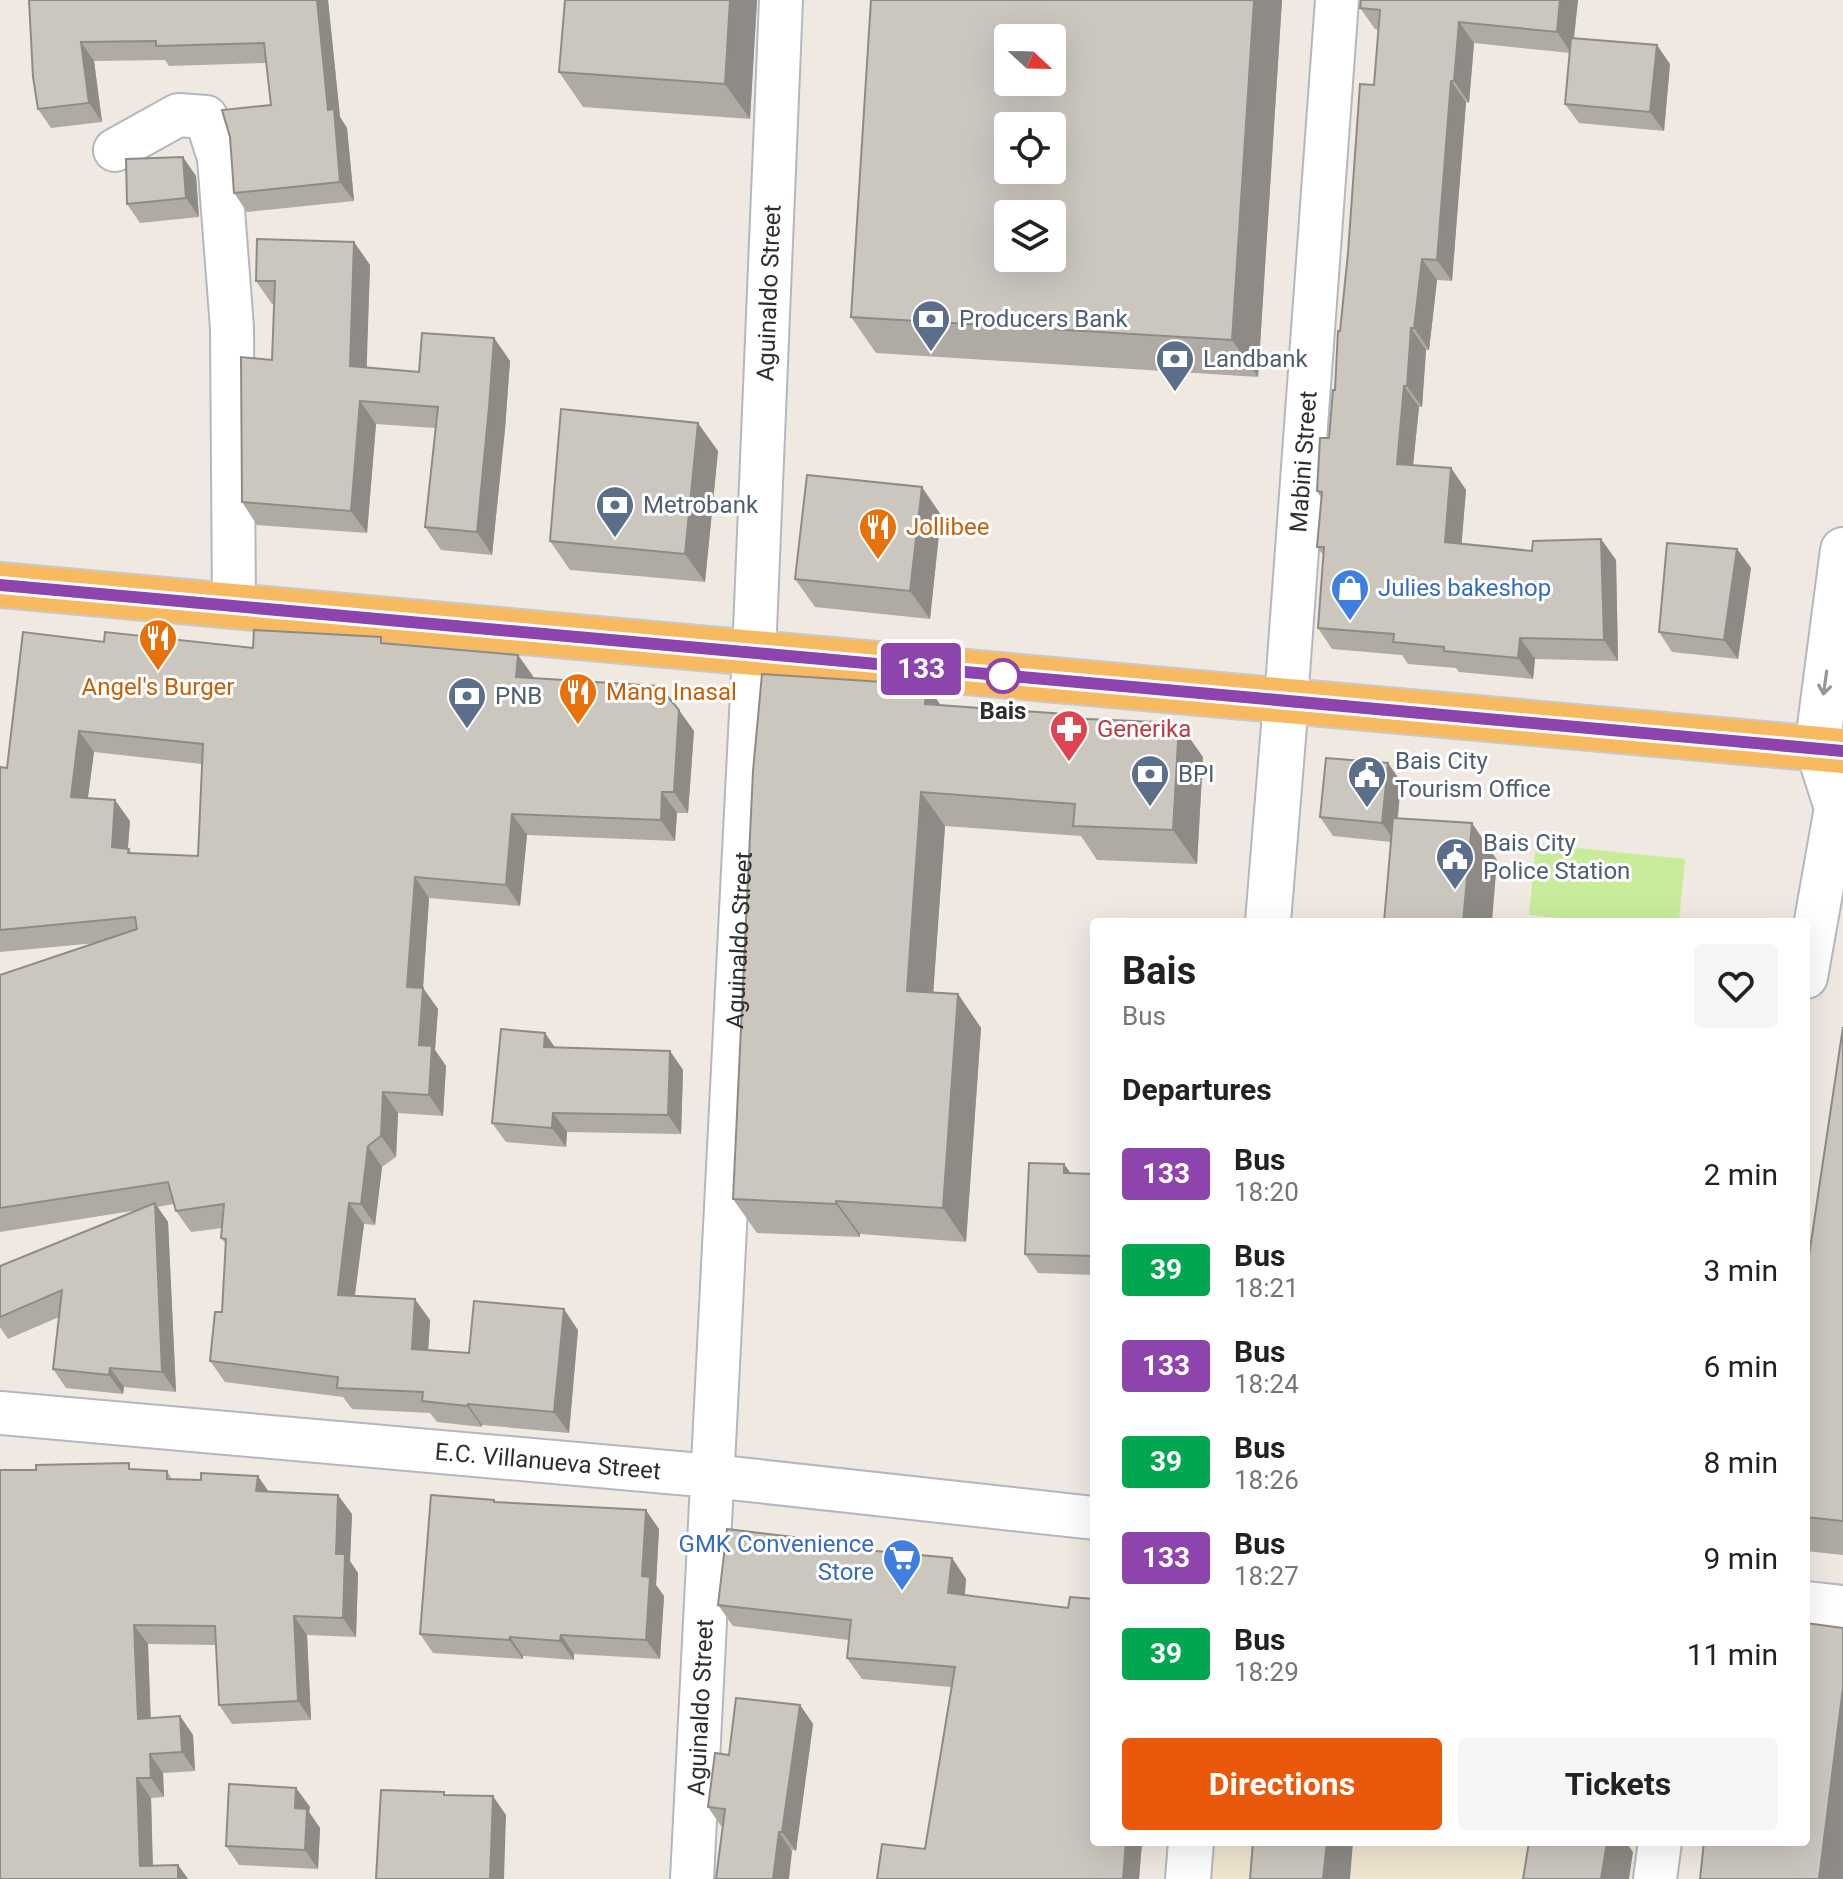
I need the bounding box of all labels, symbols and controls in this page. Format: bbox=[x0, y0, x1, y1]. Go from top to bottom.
north arrow bbox=[994, 24, 1066, 96]
map controls bbox=[994, 24, 1066, 272]
button: locate bbox=[994, 112, 1066, 184]
button: layers bbox=[994, 200, 1066, 272]
street label: Aguinaldo Street bbox=[751, 204, 787, 382]
bank icon: Producers Bank bbox=[910, 298, 952, 353]
place label: Producers Bank bbox=[959, 305, 1129, 333]
bank icon: Landbank bbox=[1154, 338, 1196, 393]
place label: Landbank bbox=[1203, 345, 1309, 373]
street label: Mabini Street bbox=[1284, 390, 1323, 533]
bank icon: Metrobank bbox=[594, 484, 636, 539]
place label: Metrobank bbox=[643, 491, 759, 519]
restaurant icon: Jollibee bbox=[857, 506, 899, 561]
place label: Jollibee bbox=[906, 513, 989, 541]
shop icon: Julies bakeshop bbox=[1329, 567, 1371, 622]
place label: Julies bakeshop bbox=[1378, 574, 1551, 602]
restaurant icon: Angel's Burger bbox=[137, 617, 179, 672]
line badge: 133 bbox=[875, 643, 967, 695]
text: 133 bbox=[897, 652, 945, 685]
marker: Bais bbox=[986, 659, 1020, 693]
one-way arrow bbox=[1817, 670, 1832, 695]
restaurant icon: Mang Inasal bbox=[557, 671, 599, 726]
place label: Angel's Burger bbox=[82, 673, 234, 701]
bank icon: PNB bbox=[446, 675, 488, 730]
place label: Mang Inasal bbox=[606, 678, 737, 706]
place label: PNB bbox=[495, 682, 542, 710]
place label: Bais bbox=[980, 697, 1026, 725]
pharmacy icon: Generika bbox=[1048, 708, 1090, 763]
place label: Generika bbox=[1097, 715, 1191, 743]
place label: Bais City Tourism Office bbox=[1395, 747, 1551, 803]
bank icon: BPI bbox=[1129, 753, 1171, 808]
public building icon: Bais City Tourism Office bbox=[1346, 754, 1388, 809]
place label: BPI bbox=[1178, 760, 1215, 788]
place label: Bais City Police Station bbox=[1483, 829, 1630, 885]
public building icon: Bais City Police Station bbox=[1434, 836, 1476, 891]
street label: Aguinaldo Street bbox=[721, 851, 758, 1029]
button: heart bbox=[1694, 944, 1778, 1028]
text: Bais bbox=[1122, 949, 1196, 993]
text: Bus bbox=[1122, 1001, 1166, 1031]
text: Departures bbox=[1122, 1072, 1272, 1107]
text: Bus bbox=[1234, 1142, 1285, 1177]
text: 133 bbox=[1142, 1157, 1190, 1190]
text: 2 min bbox=[1704, 1157, 1778, 1192]
text: 18:20 bbox=[1234, 1177, 1299, 1207]
text: Bus bbox=[1234, 1238, 1285, 1273]
text: 39 bbox=[1150, 1253, 1182, 1286]
text: 3 min bbox=[1704, 1253, 1778, 1288]
text: 18:21 bbox=[1234, 1273, 1299, 1303]
text: Bus bbox=[1234, 1334, 1285, 1369]
text: 133 bbox=[1142, 1349, 1190, 1382]
text: 6 min bbox=[1704, 1349, 1778, 1384]
text: 18:24 bbox=[1234, 1369, 1299, 1399]
text: Bus bbox=[1234, 1430, 1285, 1465]
street label: E.C. Villanueva Street bbox=[434, 1438, 662, 1485]
text: 39 bbox=[1150, 1445, 1182, 1478]
text: 8 min bbox=[1704, 1445, 1778, 1480]
text: 18:26 bbox=[1234, 1465, 1299, 1495]
text: Bus bbox=[1234, 1526, 1285, 1561]
place label: GMK Convenience Store bbox=[679, 1530, 874, 1586]
supermarket icon: GMK Convenience Store bbox=[881, 1537, 923, 1592]
text: 133 bbox=[1142, 1541, 1190, 1574]
text: 9 min bbox=[1704, 1541, 1778, 1576]
text: 18:27 bbox=[1234, 1561, 1299, 1591]
street label: Aguinaldo Street bbox=[682, 1618, 719, 1796]
text: Bus bbox=[1234, 1622, 1285, 1657]
text: 39 bbox=[1150, 1637, 1182, 1670]
text: 11 min bbox=[1687, 1637, 1778, 1672]
text: 18:29 bbox=[1234, 1657, 1299, 1687]
button: Directions bbox=[1122, 1738, 1442, 1830]
button: Tickets bbox=[1458, 1738, 1778, 1830]

